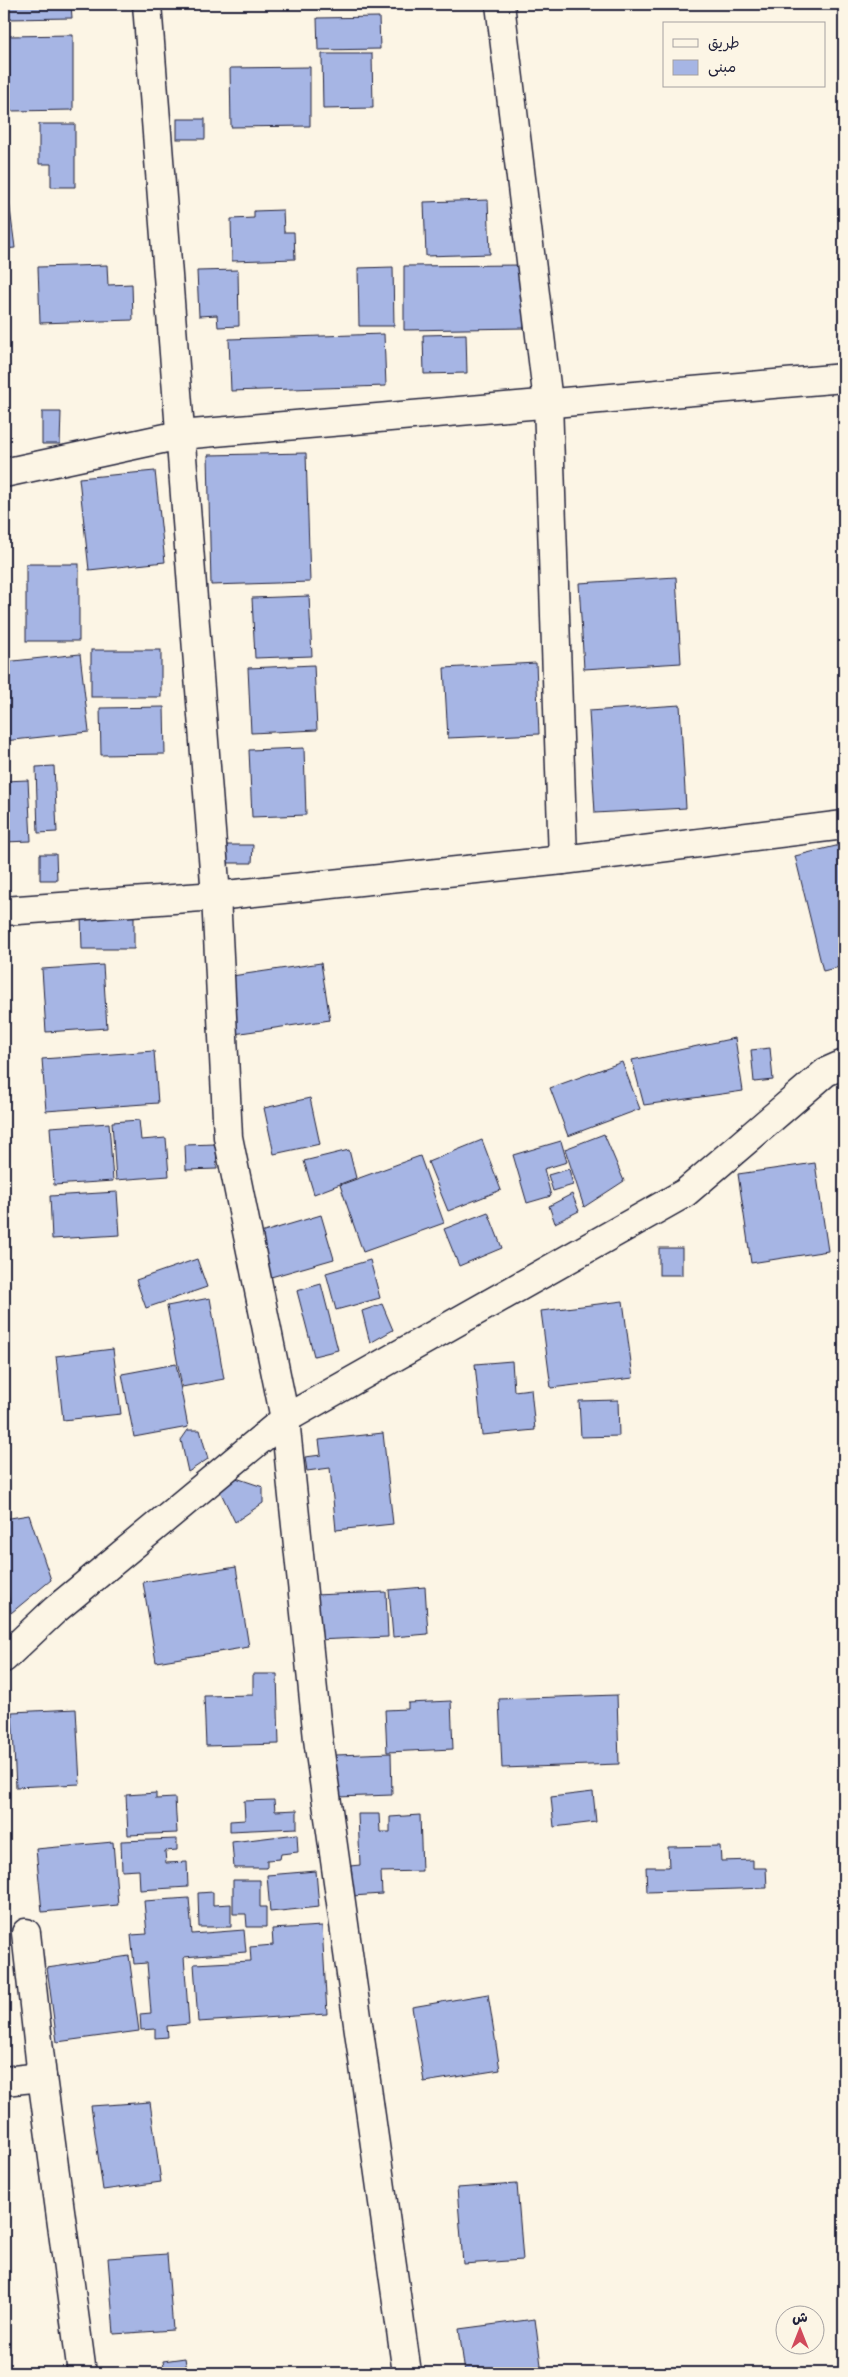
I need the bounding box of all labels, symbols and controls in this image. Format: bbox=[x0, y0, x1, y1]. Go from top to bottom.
legend bbox=[663, 22, 826, 88]
text: طريق bbox=[708, 34, 740, 53]
text: مبنى bbox=[708, 58, 736, 77]
north arrow bbox=[776, 2304, 826, 2354]
text: ش bbox=[792, 2309, 808, 2326]

